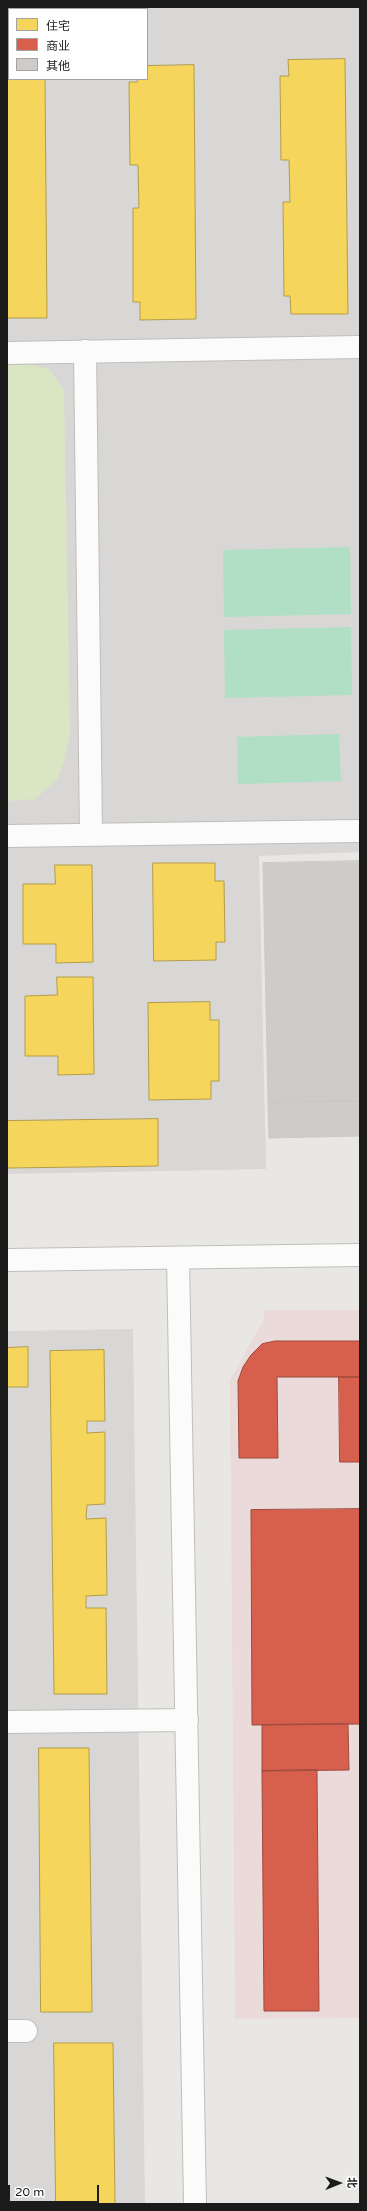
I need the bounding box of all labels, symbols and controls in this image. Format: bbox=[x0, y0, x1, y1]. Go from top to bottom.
legend bbox=[8, 8, 148, 80]
text: 住宅 bbox=[46, 19, 70, 33]
text: 商业 bbox=[46, 39, 70, 53]
text: 其他 bbox=[46, 59, 70, 73]
north arrow bbox=[319, 2163, 359, 2203]
scale bar bbox=[10, 2177, 101, 2203]
text: 北 bbox=[345, 2177, 358, 2188]
text: 20 m bbox=[15, 2185, 44, 2199]

